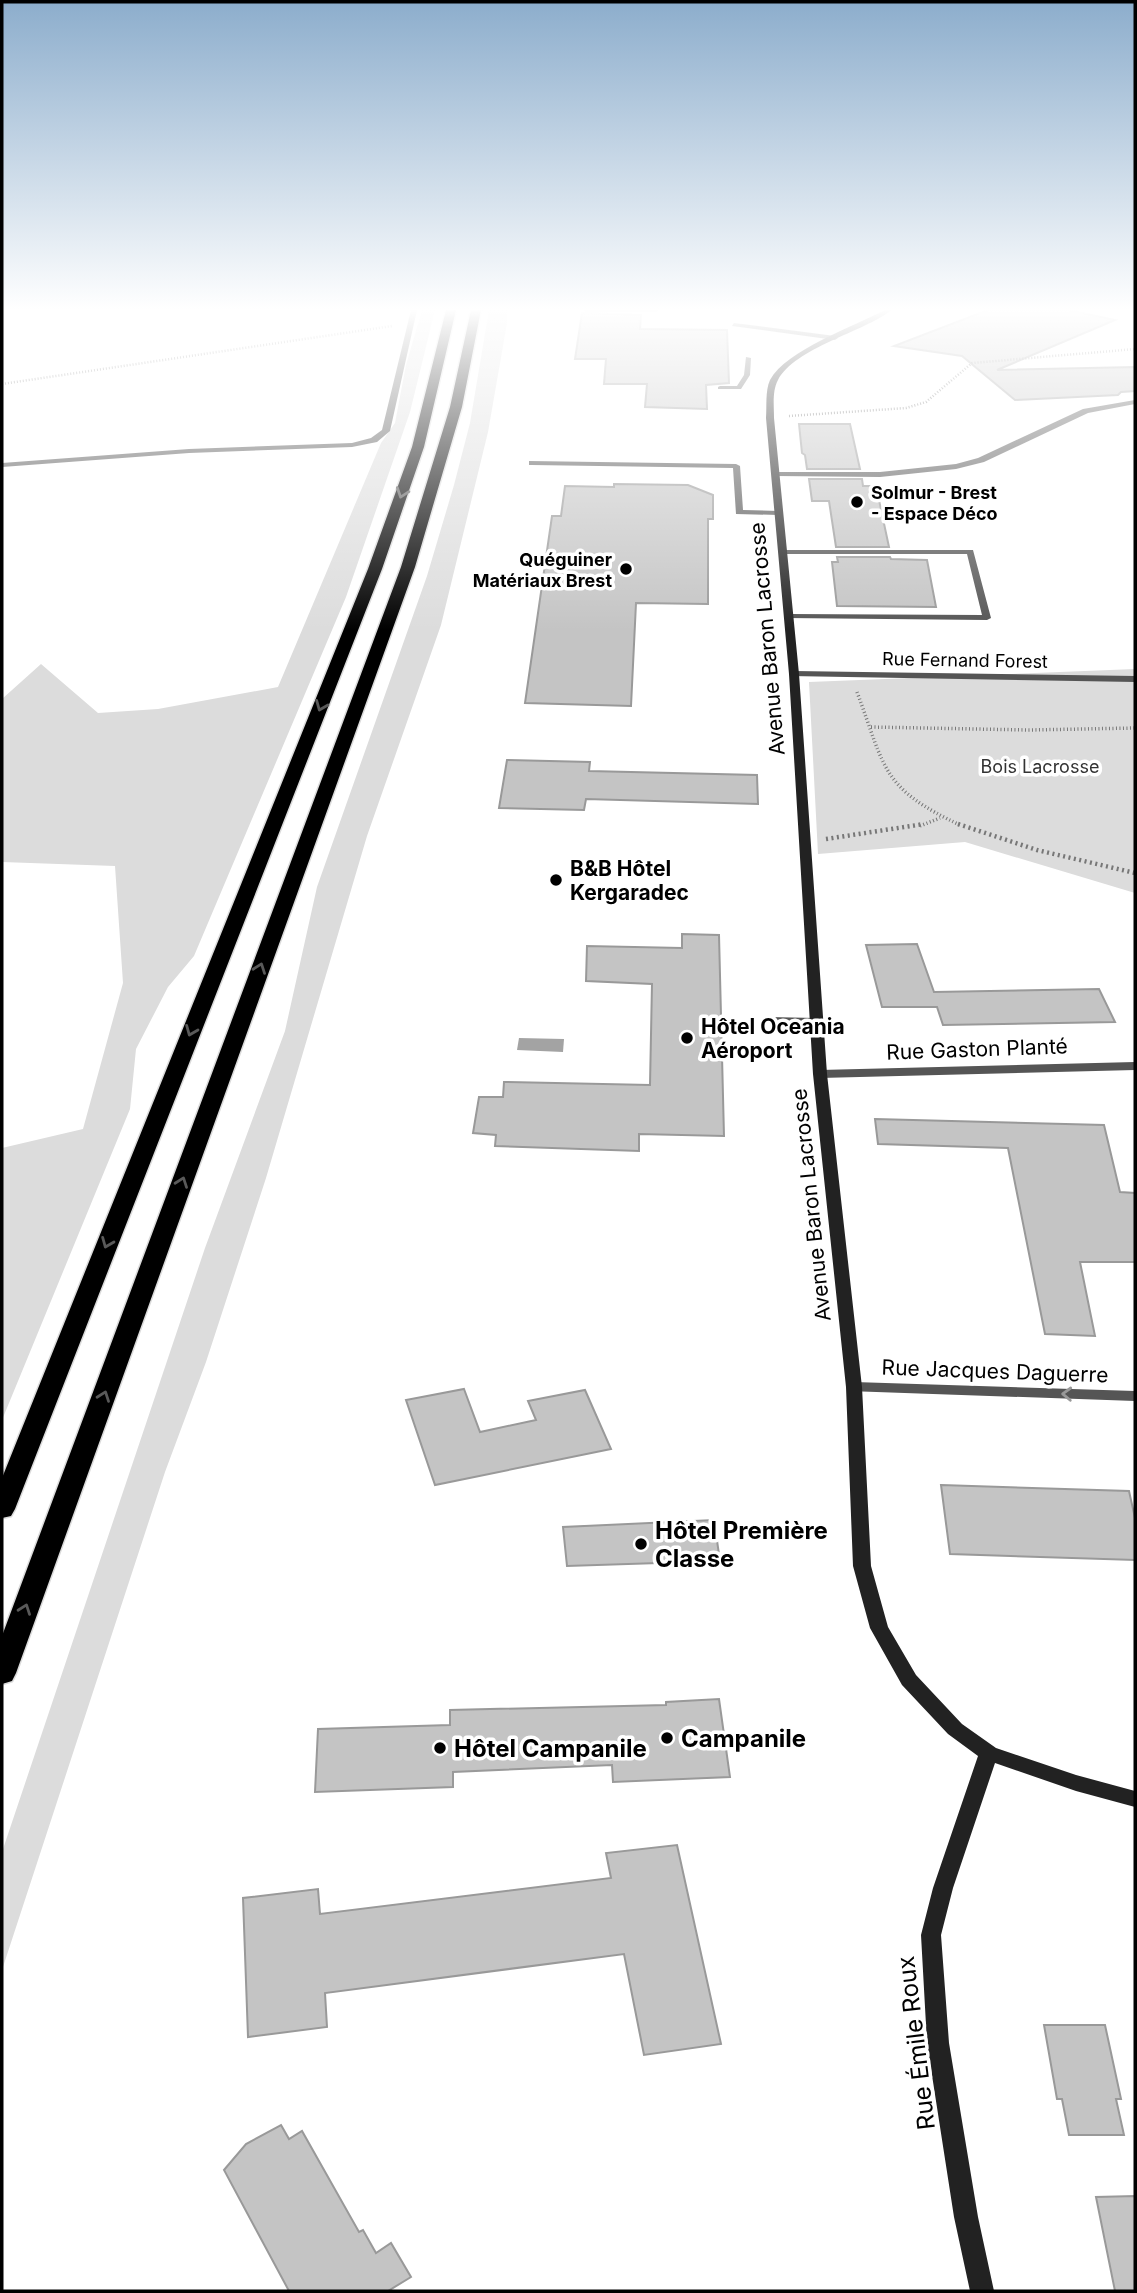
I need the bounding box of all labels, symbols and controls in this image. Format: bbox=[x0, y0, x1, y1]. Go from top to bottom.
place label: Solmur - Brest - Espace Déco bbox=[871, 482, 998, 524]
one-way arrow bbox=[396, 487, 410, 499]
marker: Solmur - Brest - Espace Déco bbox=[849, 494, 865, 510]
street label: Avenue Baron Lacrosse bbox=[744, 521, 790, 757]
place label: Quéguiner Matériaux Brest bbox=[473, 549, 612, 591]
marker: Quéguiner Matériaux Brest bbox=[618, 561, 634, 577]
street label: Rue Fernand Forest bbox=[882, 648, 1048, 672]
one-way arrow bbox=[315, 699, 329, 711]
park label: Bois Lacrosse bbox=[981, 756, 1099, 777]
place label: B&B Hôtel Kergaradec bbox=[570, 856, 689, 905]
marker: B&B Hôtel Kergaradec bbox=[548, 872, 564, 888]
one-way arrow bbox=[252, 963, 266, 975]
place label: Hôtel Oceania Aéroport bbox=[701, 1014, 845, 1063]
one-way arrow bbox=[186, 1025, 200, 1037]
marker: Hôtel Oceania Aéroport bbox=[679, 1030, 695, 1046]
street label: Rue Gaston Planté bbox=[886, 1033, 1068, 1065]
street label: Avenue Baron Lacrosse bbox=[786, 1087, 836, 1323]
one-way arrow bbox=[174, 1177, 188, 1189]
one-way arrow bbox=[102, 1236, 116, 1248]
street label: Rue Jacques Daguerre bbox=[881, 1355, 1109, 1387]
one-way arrow bbox=[1061, 1386, 1072, 1402]
one-way arrow bbox=[95, 1390, 109, 1402]
place label: Hôtel Première Classe bbox=[655, 1516, 828, 1573]
marker: Hôtel Première Classe bbox=[633, 1536, 649, 1552]
one-way arrow bbox=[17, 1604, 31, 1616]
place label: Campanile bbox=[681, 1724, 806, 1753]
marker: Campanile bbox=[659, 1730, 675, 1746]
place label: Hôtel Campanile bbox=[454, 1734, 647, 1763]
marker: Hôtel Campanile bbox=[432, 1740, 448, 1756]
street label: Rue Émile Roux bbox=[890, 1954, 941, 2132]

